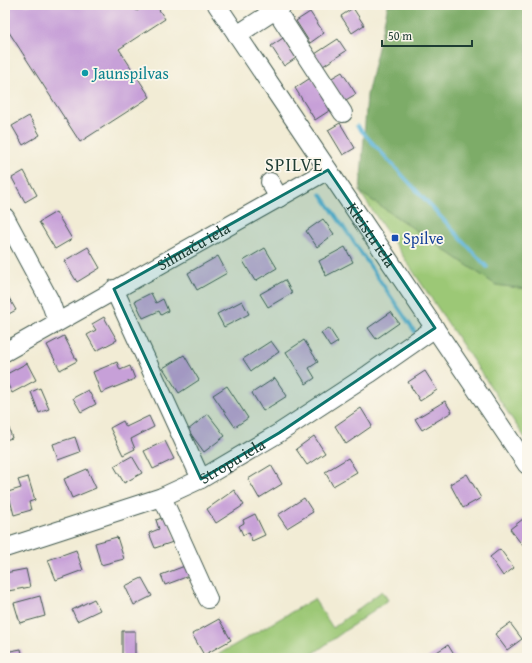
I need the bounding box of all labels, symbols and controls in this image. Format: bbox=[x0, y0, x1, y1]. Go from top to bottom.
scale bar bbox=[382, 22, 472, 48]
text: 50 m bbox=[388, 27, 412, 44]
place label: Jaunspilvas bbox=[91, 61, 169, 85]
marker: Jaunspilvas bbox=[80, 68, 90, 78]
district label: SPILVE bbox=[265, 151, 323, 178]
street label: Kleistu iela bbox=[341, 197, 403, 273]
street label: Silmaču iela bbox=[152, 215, 235, 276]
place label: Spilve bbox=[403, 226, 444, 250]
marker: Spilve bbox=[390, 233, 400, 243]
street label: Stropu iela bbox=[194, 432, 270, 490]

